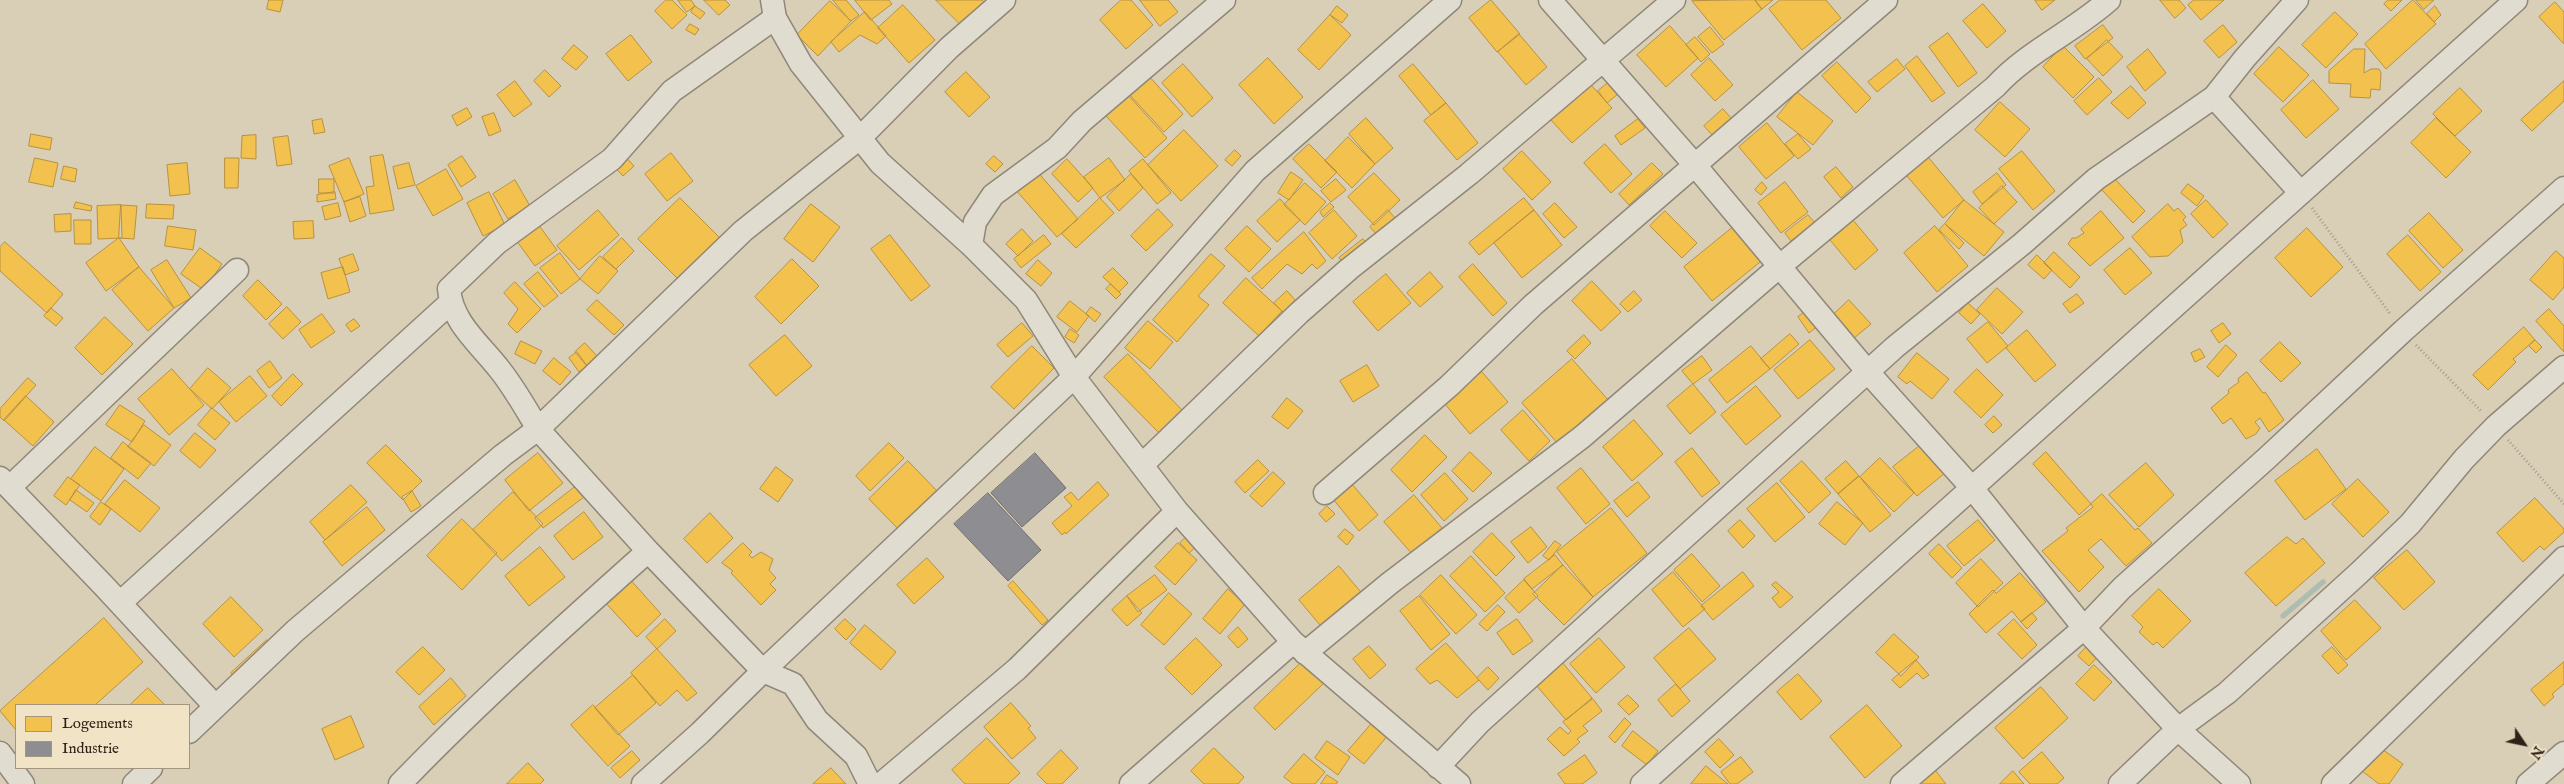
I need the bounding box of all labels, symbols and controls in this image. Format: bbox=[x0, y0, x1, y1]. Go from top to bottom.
legend bbox=[15, 704, 190, 769]
text: Logements bbox=[62, 714, 133, 733]
north arrow bbox=[2499, 719, 2549, 769]
text: Industrie bbox=[62, 739, 119, 758]
text: N bbox=[2526, 742, 2547, 762]

